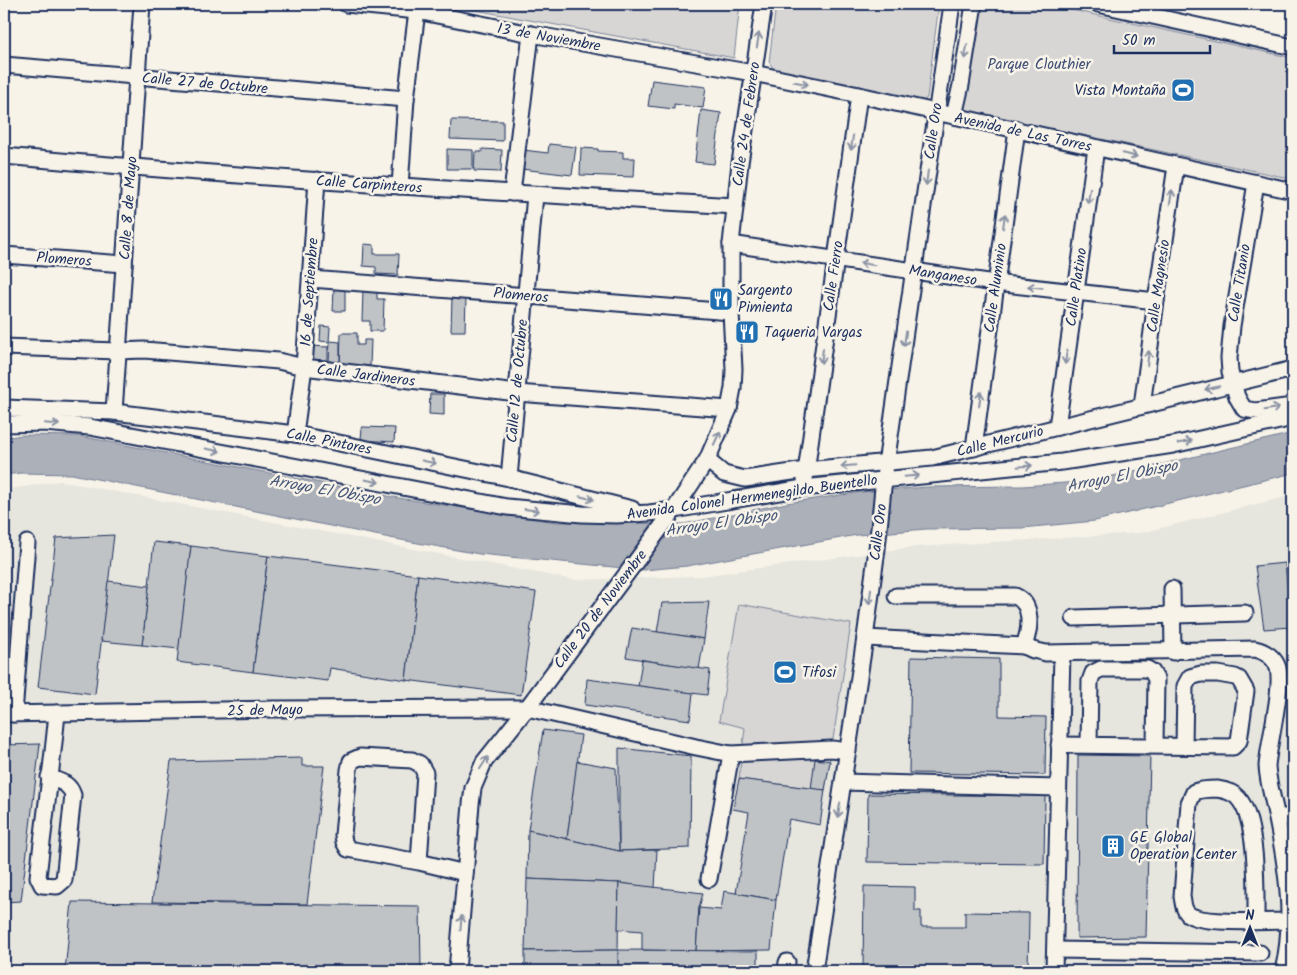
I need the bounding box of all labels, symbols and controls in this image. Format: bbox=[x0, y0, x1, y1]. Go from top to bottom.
street label: 13 de Noviembre bbox=[495, 17, 603, 59]
scale bar bbox=[1114, 22, 1211, 54]
text: 50 m bbox=[1122, 29, 1156, 53]
one-way arrow bbox=[754, 32, 764, 48]
one-way arrow bbox=[961, 43, 971, 59]
park label: Parque Clouthier bbox=[987, 53, 1092, 77]
street label: Calle 24 de Febrero bbox=[726, 60, 768, 188]
street label: Calle 27 de Octubre bbox=[141, 67, 269, 101]
sports icon: Vista Montaña bbox=[1170, 77, 1196, 103]
one-way arrow bbox=[793, 78, 809, 88]
place label: Vista Montaña bbox=[1075, 79, 1166, 103]
street label: Calle Oro bbox=[918, 101, 950, 161]
street label: Avenida de Las Torres bbox=[952, 107, 1094, 159]
one-way arrow bbox=[847, 135, 857, 151]
one-way arrow bbox=[1122, 151, 1138, 160]
street label: Calle 8 de Mayo bbox=[113, 155, 145, 261]
street label: Calle Carpinteros bbox=[315, 169, 424, 201]
one-way arrow bbox=[922, 170, 932, 186]
one-way arrow bbox=[1084, 187, 1094, 203]
one-way arrow bbox=[1167, 189, 1177, 205]
one-way arrow bbox=[999, 213, 1009, 229]
street label: 16 de Septiembre bbox=[294, 237, 326, 347]
street label: Calle Magnesio bbox=[1141, 238, 1177, 334]
street label: Calle Fierro bbox=[817, 239, 851, 313]
street label: Calle Aluminio bbox=[978, 242, 1014, 334]
street label: Calle Titanio bbox=[1222, 242, 1258, 324]
street label: Plomeros bbox=[35, 246, 93, 274]
street label: Calle Platino bbox=[1060, 246, 1094, 328]
one-way arrow bbox=[859, 258, 875, 268]
street label: Manganeso bbox=[907, 259, 979, 293]
place label: Sargento Pimienta bbox=[738, 279, 793, 320]
street label: Plomeros bbox=[492, 282, 550, 310]
one-way arrow bbox=[1027, 283, 1043, 292]
restaurant icon: Sargento Pimienta bbox=[708, 286, 734, 312]
street label: Calle 12 de Octubre bbox=[501, 318, 535, 444]
restaurant icon: Taqueria Vargas bbox=[734, 319, 760, 345]
place label: Taqueria Vargas bbox=[764, 321, 863, 345]
one-way arrow bbox=[900, 331, 910, 347]
one-way arrow bbox=[817, 347, 827, 363]
one-way arrow bbox=[1061, 348, 1071, 364]
one-way arrow bbox=[1143, 350, 1153, 366]
street label: Calle Jardineros bbox=[315, 358, 417, 394]
one-way arrow bbox=[1204, 384, 1220, 394]
one-way arrow bbox=[975, 392, 985, 408]
one-way arrow bbox=[1263, 404, 1279, 414]
one-way arrow bbox=[44, 419, 60, 429]
street label: Calle Mercurio bbox=[954, 420, 1046, 464]
street label: Calle Pintores bbox=[284, 422, 374, 462]
one-way arrow bbox=[712, 431, 722, 446]
one-way arrow bbox=[1177, 437, 1193, 446]
one-way arrow bbox=[204, 446, 220, 455]
water label: Arroyo El Obispo bbox=[1065, 453, 1181, 499]
one-way arrow bbox=[420, 457, 436, 467]
one-way arrow bbox=[841, 461, 857, 471]
one-way arrow bbox=[1016, 461, 1032, 470]
water label: Arroyo El Obispo bbox=[267, 468, 384, 513]
street label: Avenida Colonel Hermenegildo Buentello bbox=[625, 468, 879, 527]
one-way arrow bbox=[904, 471, 920, 481]
one-way arrow bbox=[364, 476, 380, 486]
one-way arrow bbox=[579, 494, 595, 503]
street label: Calle Oro bbox=[864, 502, 894, 562]
water label: Arroyo El Obispo bbox=[664, 503, 780, 544]
one-way arrow bbox=[524, 505, 540, 515]
street label: Calle 20 de Noviembre bbox=[548, 545, 654, 674]
one-way arrow bbox=[865, 589, 875, 605]
sports icon: Tifosi bbox=[772, 659, 798, 685]
place label: Tifosi bbox=[802, 661, 837, 685]
street label: 25 de Mayo bbox=[227, 698, 303, 724]
one-way arrow bbox=[479, 757, 489, 771]
one-way arrow bbox=[834, 802, 844, 818]
place label: GE Global Operation Center bbox=[1130, 826, 1238, 867]
building icon: GE Global Operation Center bbox=[1100, 833, 1126, 859]
north arrow bbox=[1224, 902, 1274, 952]
text: N bbox=[1246, 905, 1255, 927]
one-way arrow bbox=[456, 915, 465, 931]

